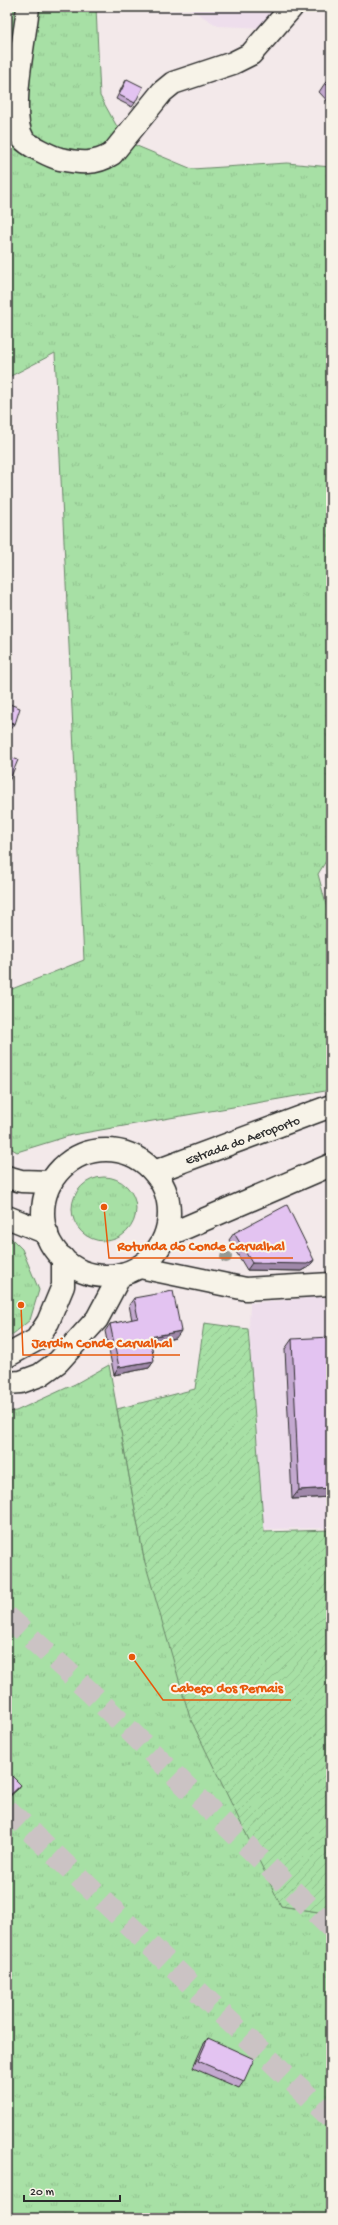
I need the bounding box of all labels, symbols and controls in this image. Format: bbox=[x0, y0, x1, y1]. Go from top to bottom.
street label: Estrada do Aeroporto bbox=[183, 1114, 302, 1169]
callout: Rotunda do Conde Carvalhal bbox=[109, 1232, 293, 1258]
text: Rotunda do Conde Carvalhal bbox=[116, 1239, 285, 1256]
callout: Jardim Conde Carvalhal bbox=[23, 1329, 180, 1355]
text: Jardim Conde Carvalhal bbox=[31, 1336, 172, 1353]
callout: Cabeço dos Pernais bbox=[163, 1674, 291, 1700]
text: Cabeço dos Pernais bbox=[170, 1681, 284, 1698]
scale bar bbox=[24, 2177, 120, 2203]
text: 20 m bbox=[30, 2186, 55, 2200]

